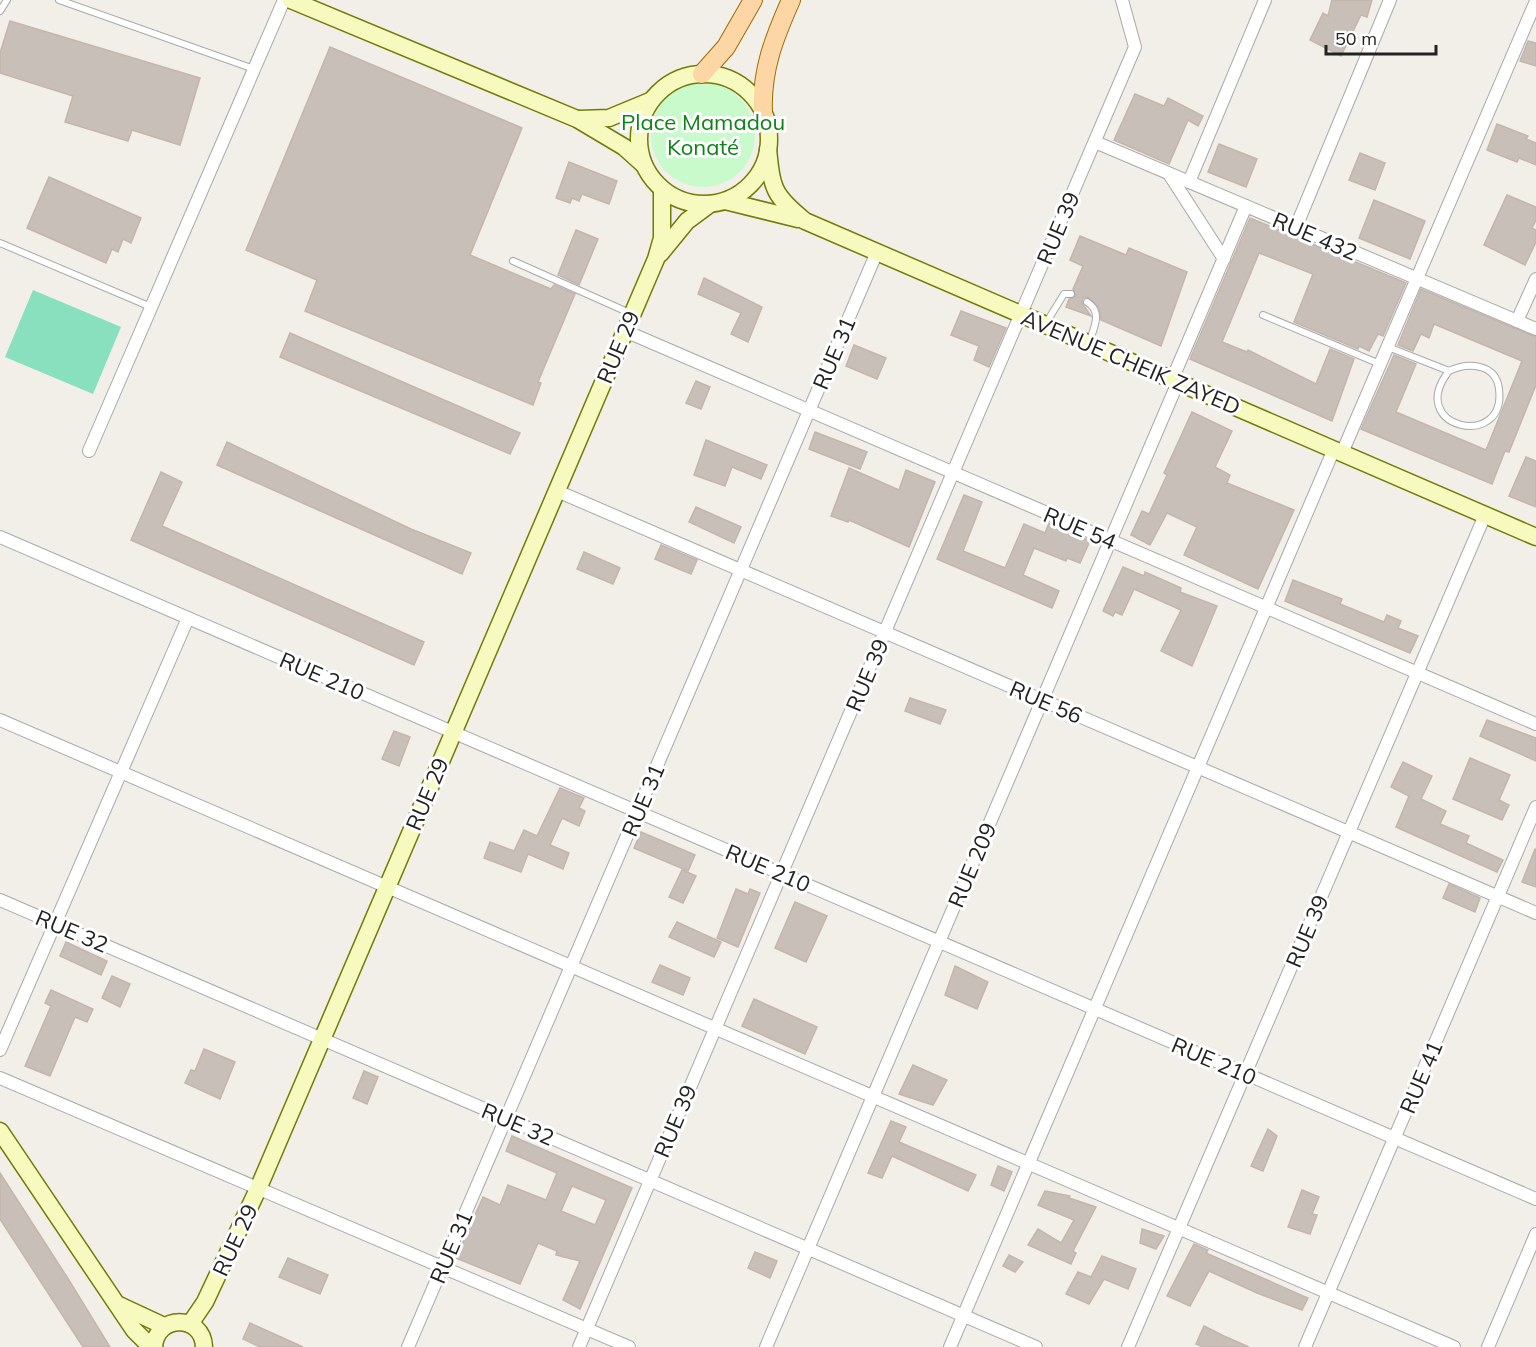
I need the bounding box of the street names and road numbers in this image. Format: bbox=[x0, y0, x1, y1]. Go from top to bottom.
street label: RUE 39 bbox=[1030, 187, 1086, 269]
street label: RUE 432 bbox=[1268, 206, 1362, 266]
street label: AVENUE CHEIK ZAYED bbox=[1017, 303, 1245, 421]
street label: RUE 29 bbox=[590, 306, 646, 388]
street label: RUE 31 bbox=[806, 312, 862, 394]
street label: RUE 54 bbox=[1039, 500, 1121, 556]
street label: RUE 39 bbox=[839, 634, 895, 716]
street label: RUE 210 bbox=[275, 646, 369, 706]
street label: RUE 56 bbox=[1005, 674, 1087, 730]
street label: RUE 29 bbox=[399, 753, 455, 835]
street label: RUE 31 bbox=[615, 759, 671, 841]
street label: RUE 209 bbox=[942, 818, 1002, 912]
street label: RUE 210 bbox=[721, 838, 815, 898]
street label: RUE 39 bbox=[1279, 890, 1335, 972]
street label: RUE 32 bbox=[31, 903, 113, 959]
street label: RUE 210 bbox=[1167, 1031, 1261, 1091]
street label: RUE 41 bbox=[1393, 1036, 1449, 1118]
street label: RUE 39 bbox=[647, 1080, 703, 1162]
street label: RUE 32 bbox=[477, 1096, 559, 1152]
street label: RUE 29 bbox=[206, 1199, 264, 1281]
street label: RUE 31 bbox=[423, 1206, 479, 1288]

